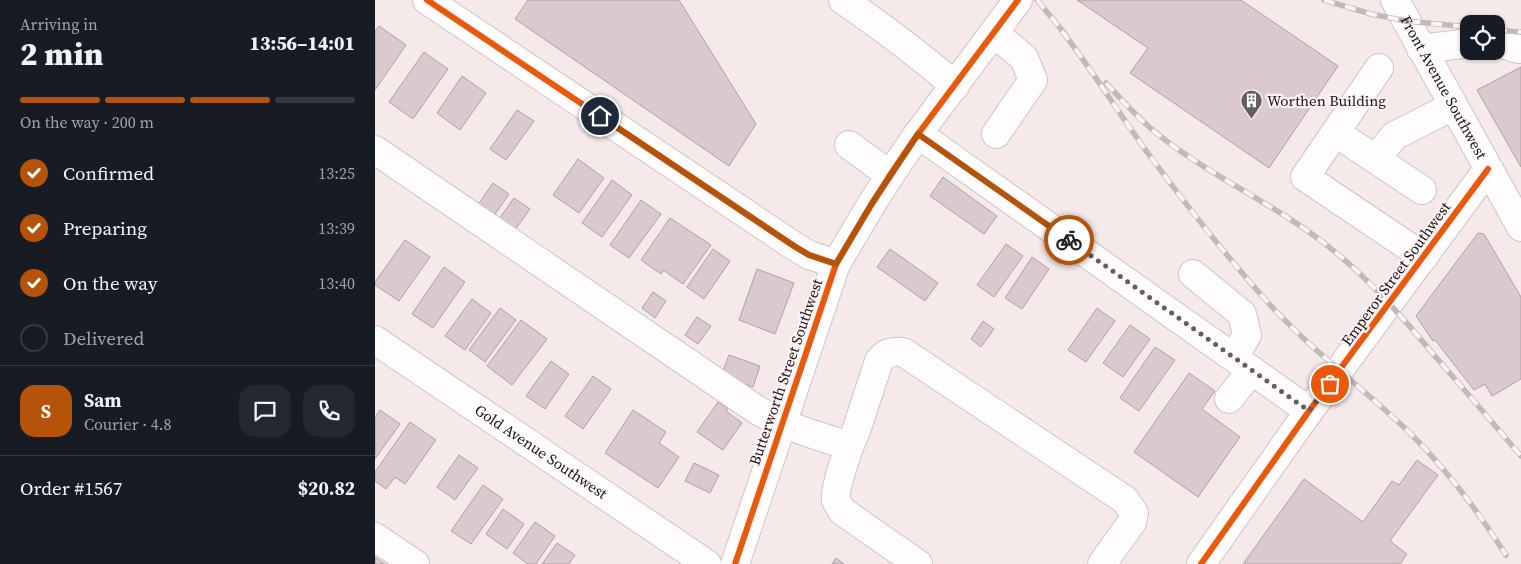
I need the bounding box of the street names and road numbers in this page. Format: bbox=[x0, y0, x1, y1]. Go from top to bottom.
street label: Front Avenue Southwest bbox=[1396, 12, 1492, 163]
street label: Emperor Street Southwest bbox=[1336, 197, 1455, 350]
street label: Butterworth Street Southwest bbox=[744, 276, 827, 468]
street label: Gold Avenue Southwest bbox=[471, 399, 612, 504]

